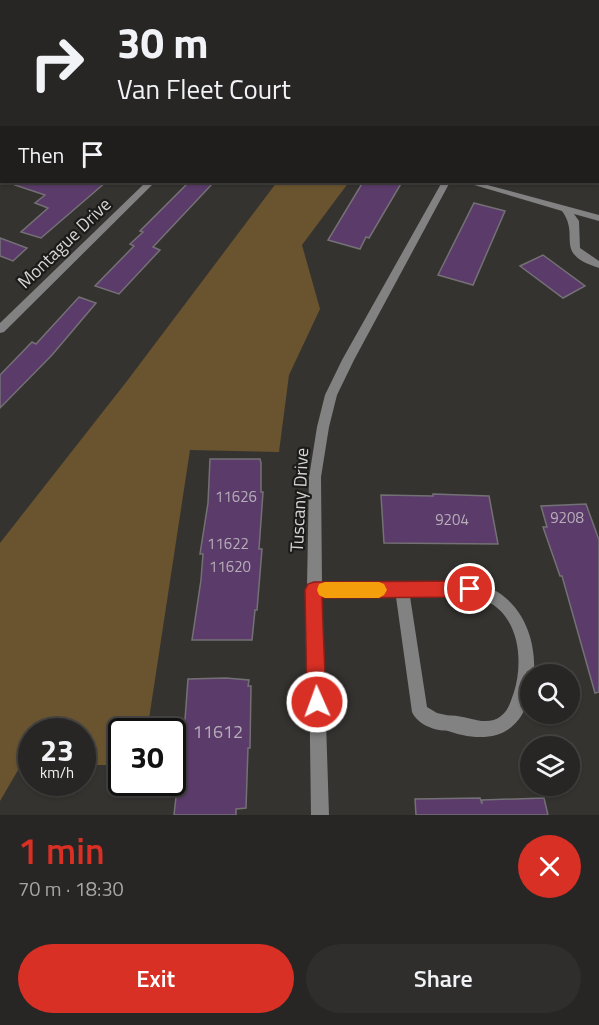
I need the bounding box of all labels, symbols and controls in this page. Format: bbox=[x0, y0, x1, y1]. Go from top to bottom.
text: 30 m bbox=[117, 10, 209, 74]
icon: right bbox=[18, 24, 96, 102]
text: Van Fleet Court bbox=[117, 68, 291, 109]
text: Then bbox=[18, 138, 64, 172]
icon: arrive bbox=[76, 138, 109, 171]
street label: Montague Drive bbox=[11, 191, 117, 295]
street label: Tuscany Drive bbox=[283, 447, 315, 553]
house number: 11626 bbox=[215, 485, 257, 508]
house number: 9208 bbox=[550, 506, 584, 529]
house number: 9204 bbox=[435, 508, 469, 531]
house number: 11622 bbox=[207, 532, 249, 555]
house number: 11620 bbox=[209, 555, 251, 578]
pin bbox=[444, 563, 495, 614]
icon: arrive bbox=[453, 572, 486, 605]
map controls bbox=[520, 664, 580, 796]
button: search bbox=[520, 664, 580, 724]
position arrow bbox=[285, 670, 349, 734]
speed limit sign: 30 bbox=[108, 718, 186, 796]
house number: 11612 bbox=[193, 718, 243, 745]
text: 23 bbox=[40, 727, 74, 773]
button: layers bbox=[520, 736, 580, 796]
text: km/h bbox=[40, 761, 74, 784]
text: 1 min bbox=[18, 823, 105, 878]
button: close bbox=[518, 835, 581, 898]
text: 70 m · 18:30 bbox=[18, 873, 124, 904]
button: Exit bbox=[18, 944, 294, 1013]
button: Share bbox=[306, 944, 581, 1013]

